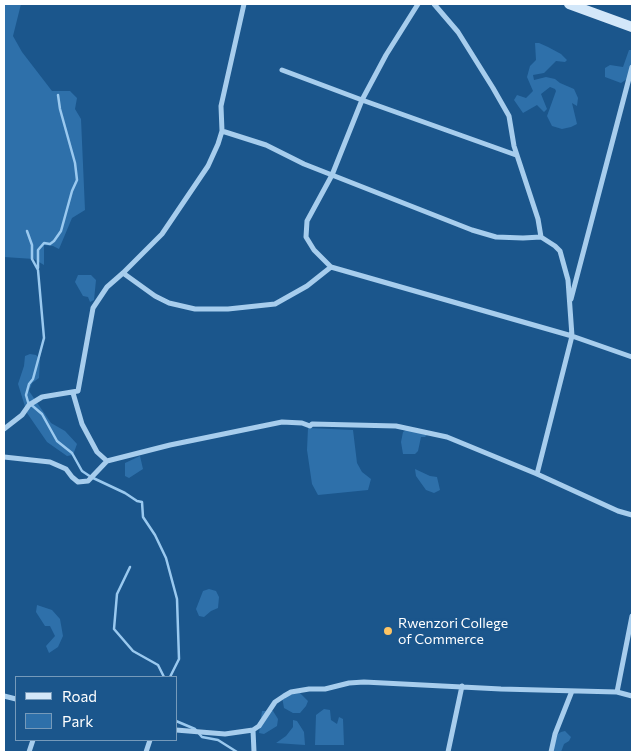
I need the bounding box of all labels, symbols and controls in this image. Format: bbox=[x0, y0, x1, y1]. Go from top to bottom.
place label: Rwenzori College of Commerce bbox=[398, 615, 508, 648]
marker: Rwenzori College of Commerce bbox=[382, 625, 394, 637]
legend bbox=[15, 676, 178, 741]
text: Road bbox=[62, 687, 97, 705]
text: Park bbox=[62, 712, 93, 730]

